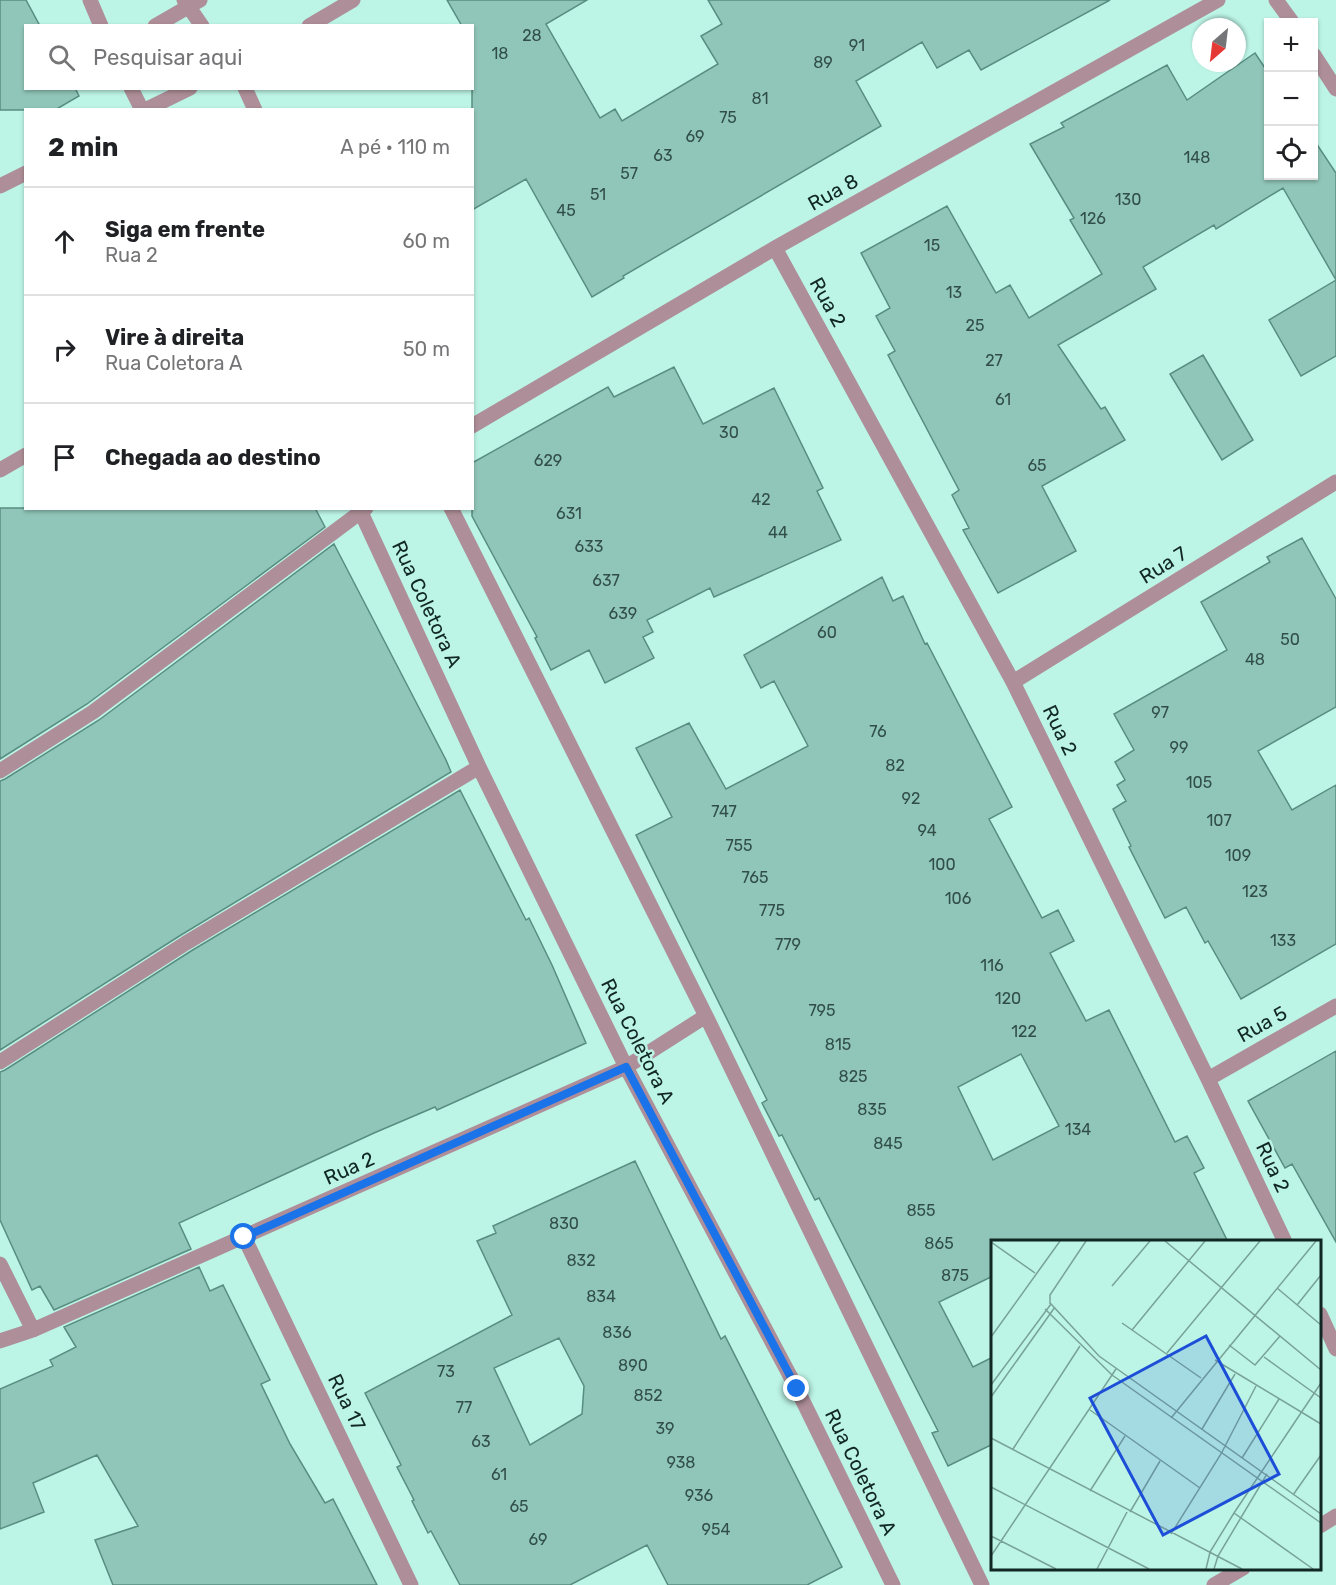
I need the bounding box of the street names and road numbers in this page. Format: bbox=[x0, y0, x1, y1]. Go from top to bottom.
street label: Rua 8 bbox=[804, 168, 862, 216]
street label: Rua 2 bbox=[805, 273, 851, 331]
street label: Rua Coletora A bbox=[387, 537, 467, 671]
street label: Rua 7 bbox=[1135, 541, 1191, 589]
street label: Rua 2 bbox=[1038, 701, 1082, 759]
street label: Rua Coletora A bbox=[596, 974, 680, 1108]
street label: Rua 5 bbox=[1233, 1001, 1291, 1047]
street label: Rua 2 bbox=[1251, 1138, 1295, 1196]
street label: Rua 2 bbox=[320, 1146, 378, 1190]
street label: Rua 17 bbox=[323, 1370, 371, 1434]
street label: Rua Coletora A bbox=[820, 1405, 902, 1539]

